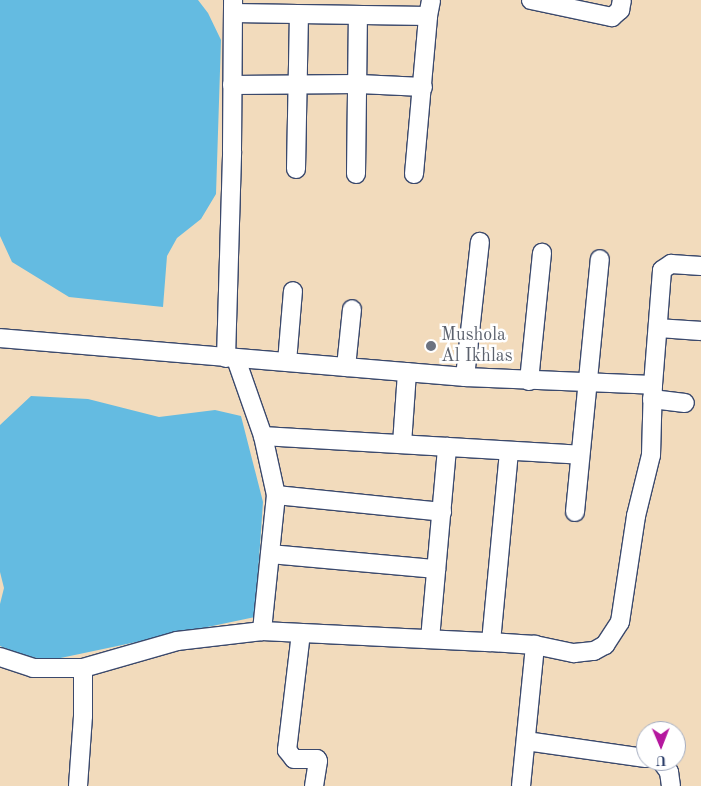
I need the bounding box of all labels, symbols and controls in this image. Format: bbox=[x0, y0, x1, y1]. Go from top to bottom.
place label: Mushola Al Ikhlas bbox=[441, 325, 512, 368]
marker: Mushola Al Ikhlas bbox=[425, 340, 437, 352]
north arrow bbox=[636, 721, 686, 771]
text: U bbox=[656, 753, 667, 767]

